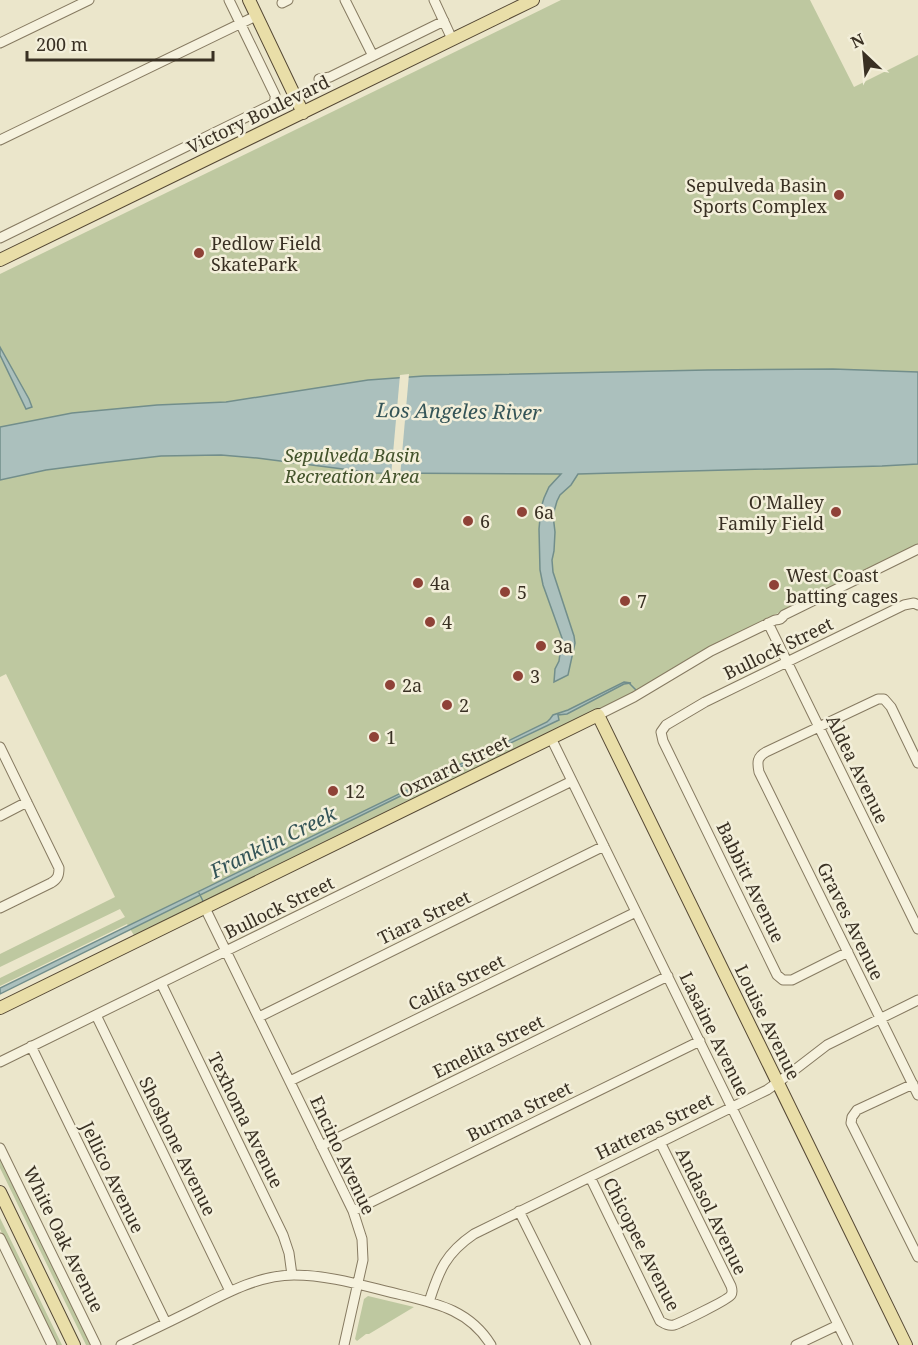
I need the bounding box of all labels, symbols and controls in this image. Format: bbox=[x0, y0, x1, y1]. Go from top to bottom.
scale bar bbox=[27, 24, 213, 62]
north arrow bbox=[834, 24, 894, 84]
text: N bbox=[847, 28, 868, 53]
text: 200 m bbox=[36, 32, 88, 56]
street label: Victory Boulevard bbox=[183, 69, 333, 159]
place label: Sepulveda Basin Sports Complex bbox=[686, 173, 828, 218]
marker: Sepulveda Basin Sports Complex bbox=[832, 188, 846, 202]
place label: Pedlow Field SkatePark bbox=[211, 231, 321, 276]
marker: Pedlow Field SkatePark bbox=[192, 246, 206, 260]
water label: Los Angeles River bbox=[375, 396, 542, 426]
park label: Sepulveda Basin Recreation Area bbox=[284, 443, 420, 488]
place label: O'Malley Family Field bbox=[718, 490, 825, 535]
place label: 6a bbox=[534, 500, 554, 524]
marker: 6a bbox=[515, 505, 529, 519]
marker: O'Malley Family Field bbox=[829, 505, 843, 519]
place label: 6 bbox=[480, 509, 490, 533]
marker: 6 bbox=[461, 514, 475, 528]
place label: West Coast batting cages bbox=[786, 563, 898, 608]
place label: 4a bbox=[430, 571, 450, 595]
marker: 4a bbox=[411, 576, 425, 590]
marker: West Coast batting cages bbox=[767, 578, 781, 592]
place label: 5 bbox=[517, 580, 527, 604]
marker: 5 bbox=[498, 585, 512, 599]
place label: 7 bbox=[637, 589, 647, 613]
marker: 7 bbox=[618, 594, 632, 608]
place label: 4 bbox=[442, 610, 452, 634]
street label: Bullock Street bbox=[719, 611, 837, 685]
marker: 4 bbox=[423, 615, 437, 629]
place label: 3a bbox=[553, 634, 573, 658]
marker: 3a bbox=[534, 639, 548, 653]
place label: 3 bbox=[530, 664, 540, 688]
marker: 3 bbox=[511, 669, 525, 683]
place label: 2a bbox=[402, 673, 422, 697]
marker: 2a bbox=[383, 678, 397, 692]
place label: 2 bbox=[459, 693, 469, 717]
marker: 2 bbox=[440, 698, 454, 712]
street label: Aldea Avenue bbox=[821, 711, 895, 827]
place label: 1 bbox=[386, 725, 396, 749]
street label: Oxnard Street bbox=[395, 729, 513, 803]
marker: 1 bbox=[367, 730, 381, 744]
place label: 12 bbox=[345, 779, 365, 803]
marker: 12 bbox=[326, 784, 340, 798]
water label: Franklin Creek bbox=[204, 799, 341, 885]
street label: Babbitt Avenue bbox=[711, 818, 791, 946]
street label: Graves Avenue bbox=[812, 858, 890, 984]
street label: Bullock Street bbox=[220, 870, 338, 944]
street label: Tiara Street bbox=[374, 884, 474, 950]
street label: Califa Street bbox=[404, 948, 508, 1016]
street label: Louise Avenue bbox=[730, 960, 806, 1084]
street label: Lasaine Avenue bbox=[674, 968, 756, 1100]
street label: Emelita Street bbox=[429, 1009, 547, 1083]
street label: Texhoma Avenue bbox=[203, 1048, 289, 1192]
street label: Shoshone Avenue bbox=[134, 1073, 222, 1219]
street label: Burma Street bbox=[463, 1075, 575, 1147]
street label: Hatteras Street bbox=[591, 1087, 717, 1165]
street label: Encino Avenue bbox=[305, 1092, 381, 1218]
street label: Jellico Avenue bbox=[75, 1116, 150, 1237]
street label: Andasol Avenue bbox=[671, 1143, 753, 1279]
street label: White Oak Avenue bbox=[18, 1162, 110, 1316]
street label: Chicopee Avenue bbox=[598, 1173, 686, 1315]

